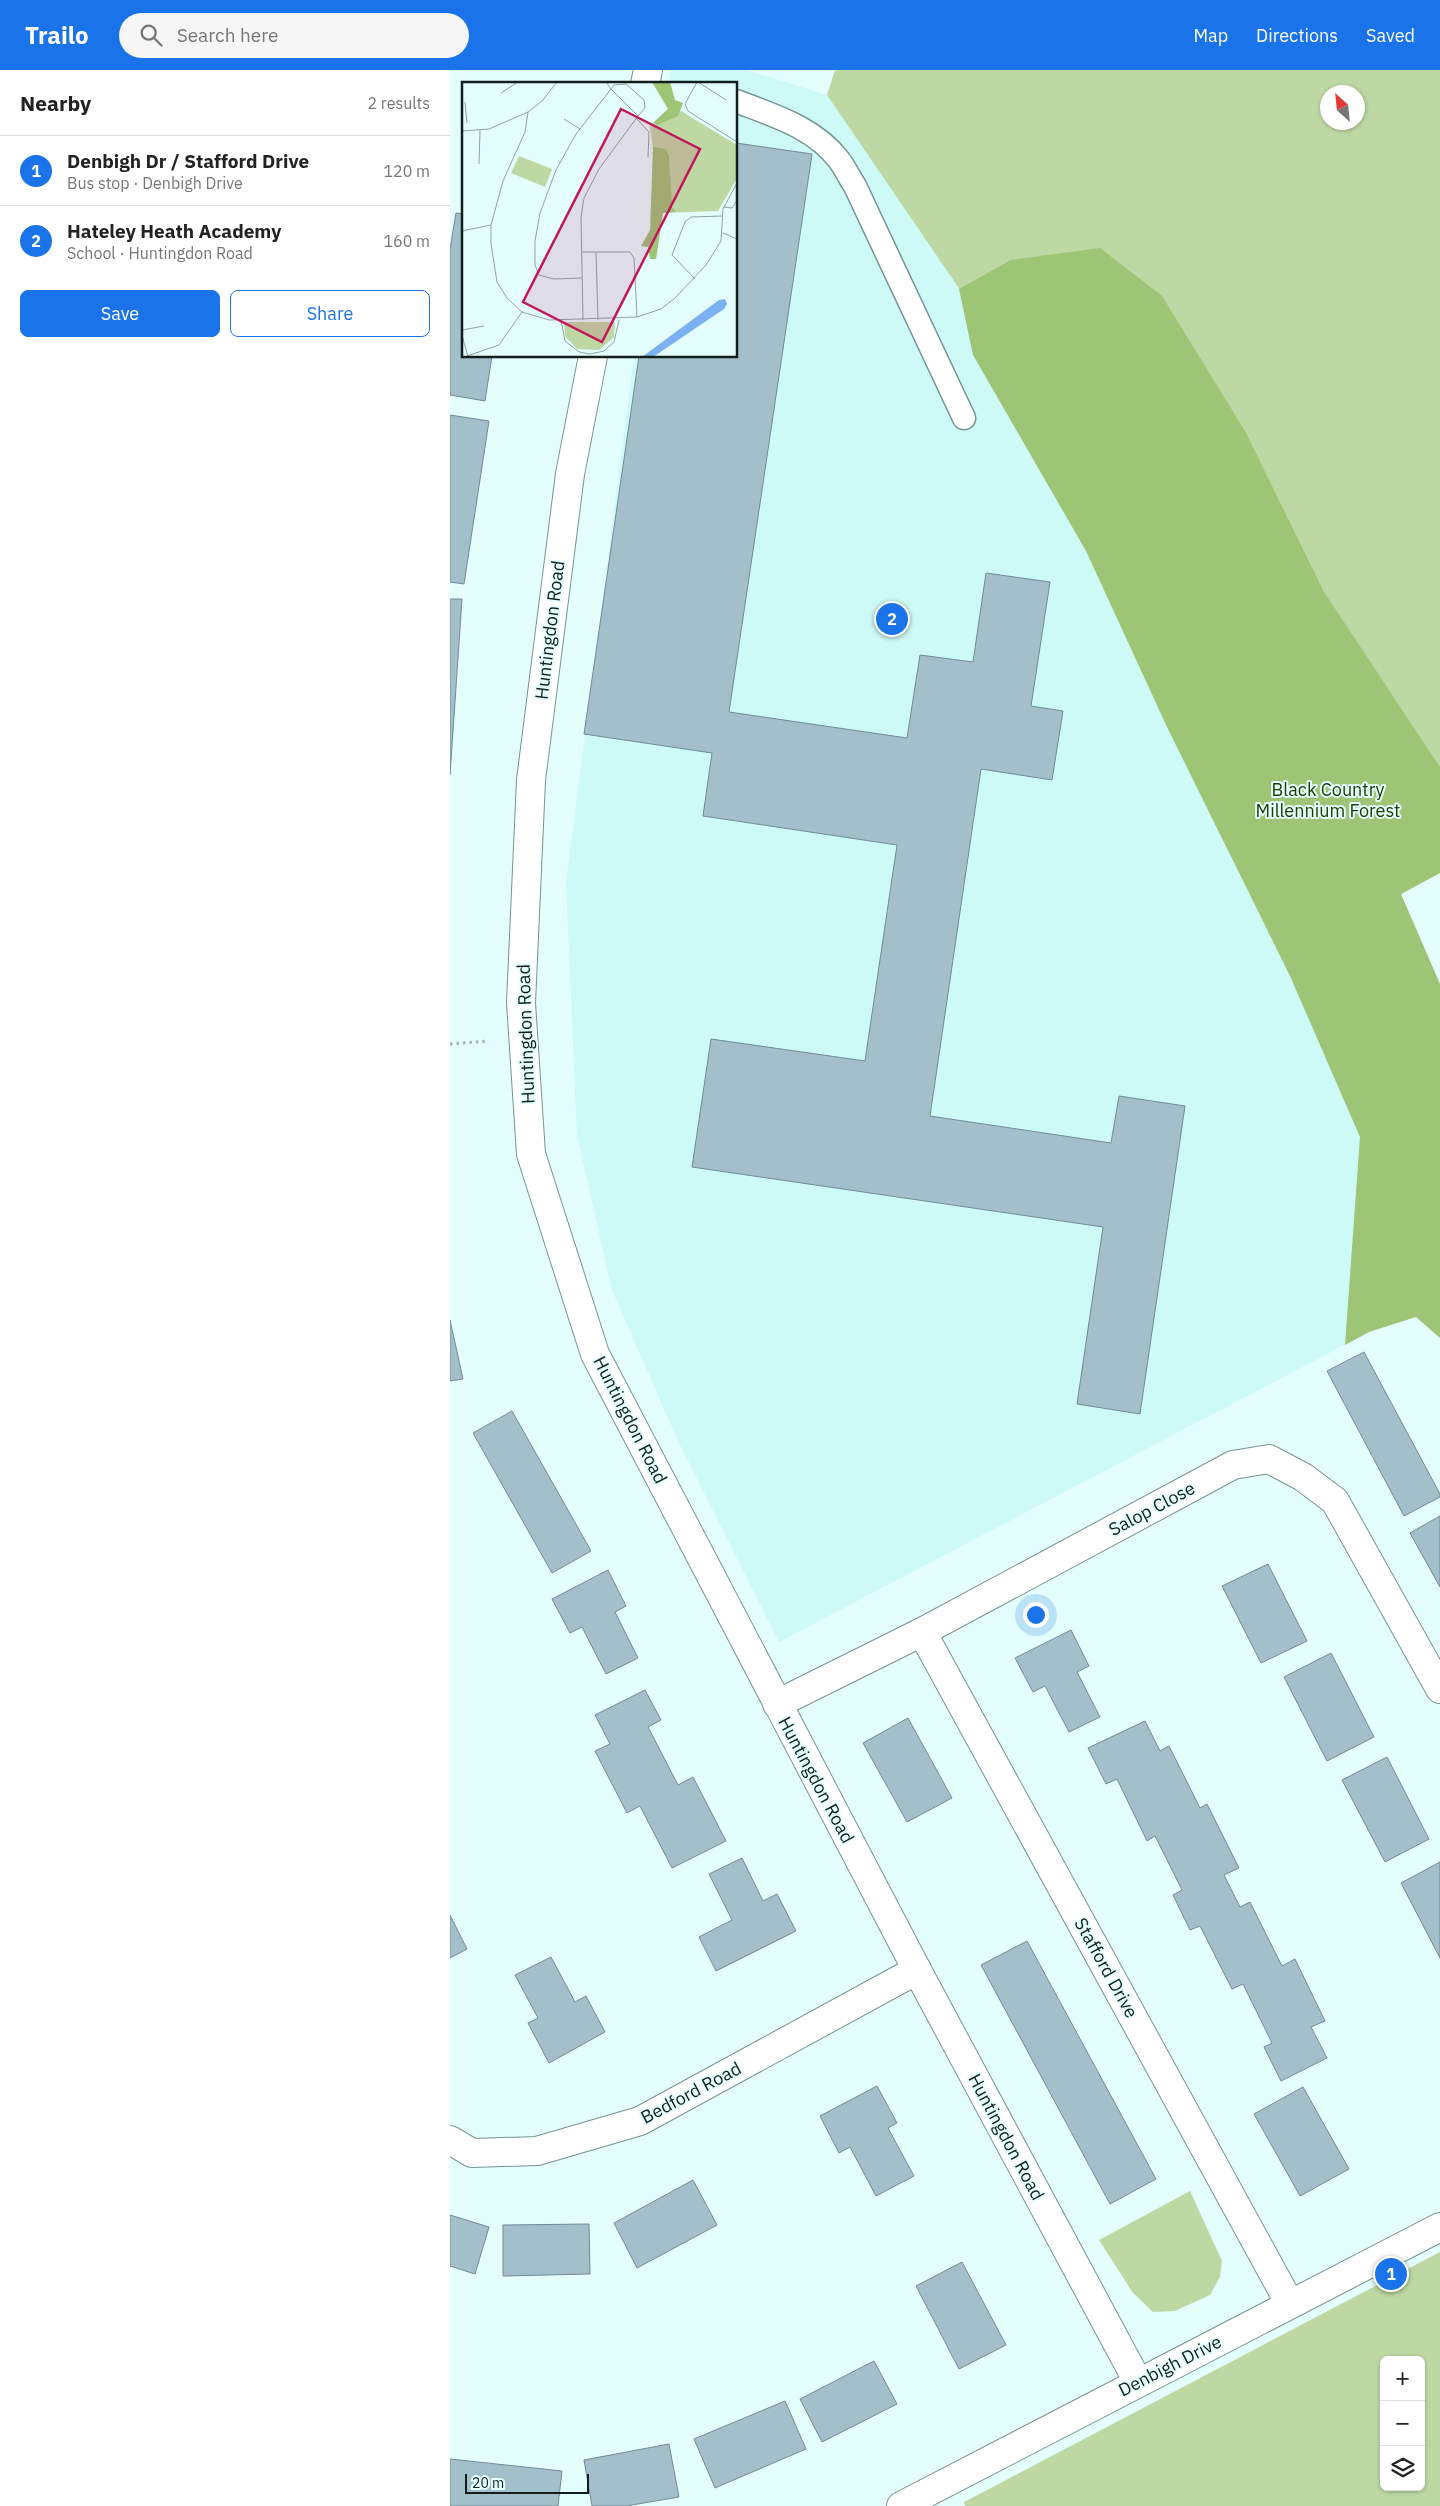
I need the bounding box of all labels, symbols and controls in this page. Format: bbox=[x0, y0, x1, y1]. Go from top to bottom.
search box bbox=[119, 13, 469, 58]
text: Trailo bbox=[25, 19, 89, 51]
icon: search bbox=[137, 21, 165, 49]
text: Search here bbox=[177, 23, 278, 47]
text: Map bbox=[1193, 24, 1228, 47]
text: Directions bbox=[1256, 24, 1338, 47]
text: Saved bbox=[1366, 24, 1415, 47]
inset map bbox=[462, 82, 738, 358]
north arrow bbox=[1320, 85, 1365, 130]
text: Nearby bbox=[20, 89, 91, 117]
text: 2 results bbox=[367, 93, 430, 113]
text: Denbigh Dr / Stafford Drive bbox=[67, 149, 309, 173]
text: 1 bbox=[31, 161, 41, 181]
text: 120 m bbox=[383, 161, 430, 181]
text: Bus stop · Denbigh Drive bbox=[67, 173, 243, 193]
text: Hateley Heath Academy bbox=[67, 219, 281, 243]
text: 2 bbox=[31, 231, 41, 251]
text: 160 m bbox=[383, 231, 430, 251]
text: School · Huntingdon Road bbox=[67, 243, 253, 263]
button: Save bbox=[20, 290, 220, 337]
button: Share bbox=[230, 290, 430, 337]
street label: Huntingdon Road bbox=[530, 559, 569, 701]
pin: 2 bbox=[876, 600, 908, 638]
park label: Black Country Millennium Forest bbox=[1256, 778, 1400, 822]
street label: Huntingdon Road bbox=[512, 964, 539, 1104]
street label: Huntingdon Road bbox=[588, 1352, 672, 1487]
street label: Salop Close bbox=[1105, 1476, 1199, 1541]
your location bbox=[1023, 1602, 1049, 1628]
street label: Huntingdon Road bbox=[773, 1713, 859, 1847]
street label: Stafford Drive bbox=[1069, 1914, 1143, 2022]
street label: Bedford Road bbox=[637, 2056, 745, 2129]
street label: Huntingdon Road bbox=[963, 2070, 1049, 2204]
pin: 1 bbox=[1375, 2255, 1407, 2293]
street label: Denbigh Drive bbox=[1114, 2330, 1225, 2401]
map controls bbox=[1380, 2356, 1425, 2491]
button: + bbox=[1380, 2356, 1425, 2401]
button: − bbox=[1380, 2401, 1425, 2446]
button: layers bbox=[1380, 2446, 1425, 2491]
scale bar bbox=[465, 2471, 589, 2494]
text: 20 m bbox=[472, 2474, 504, 2492]

